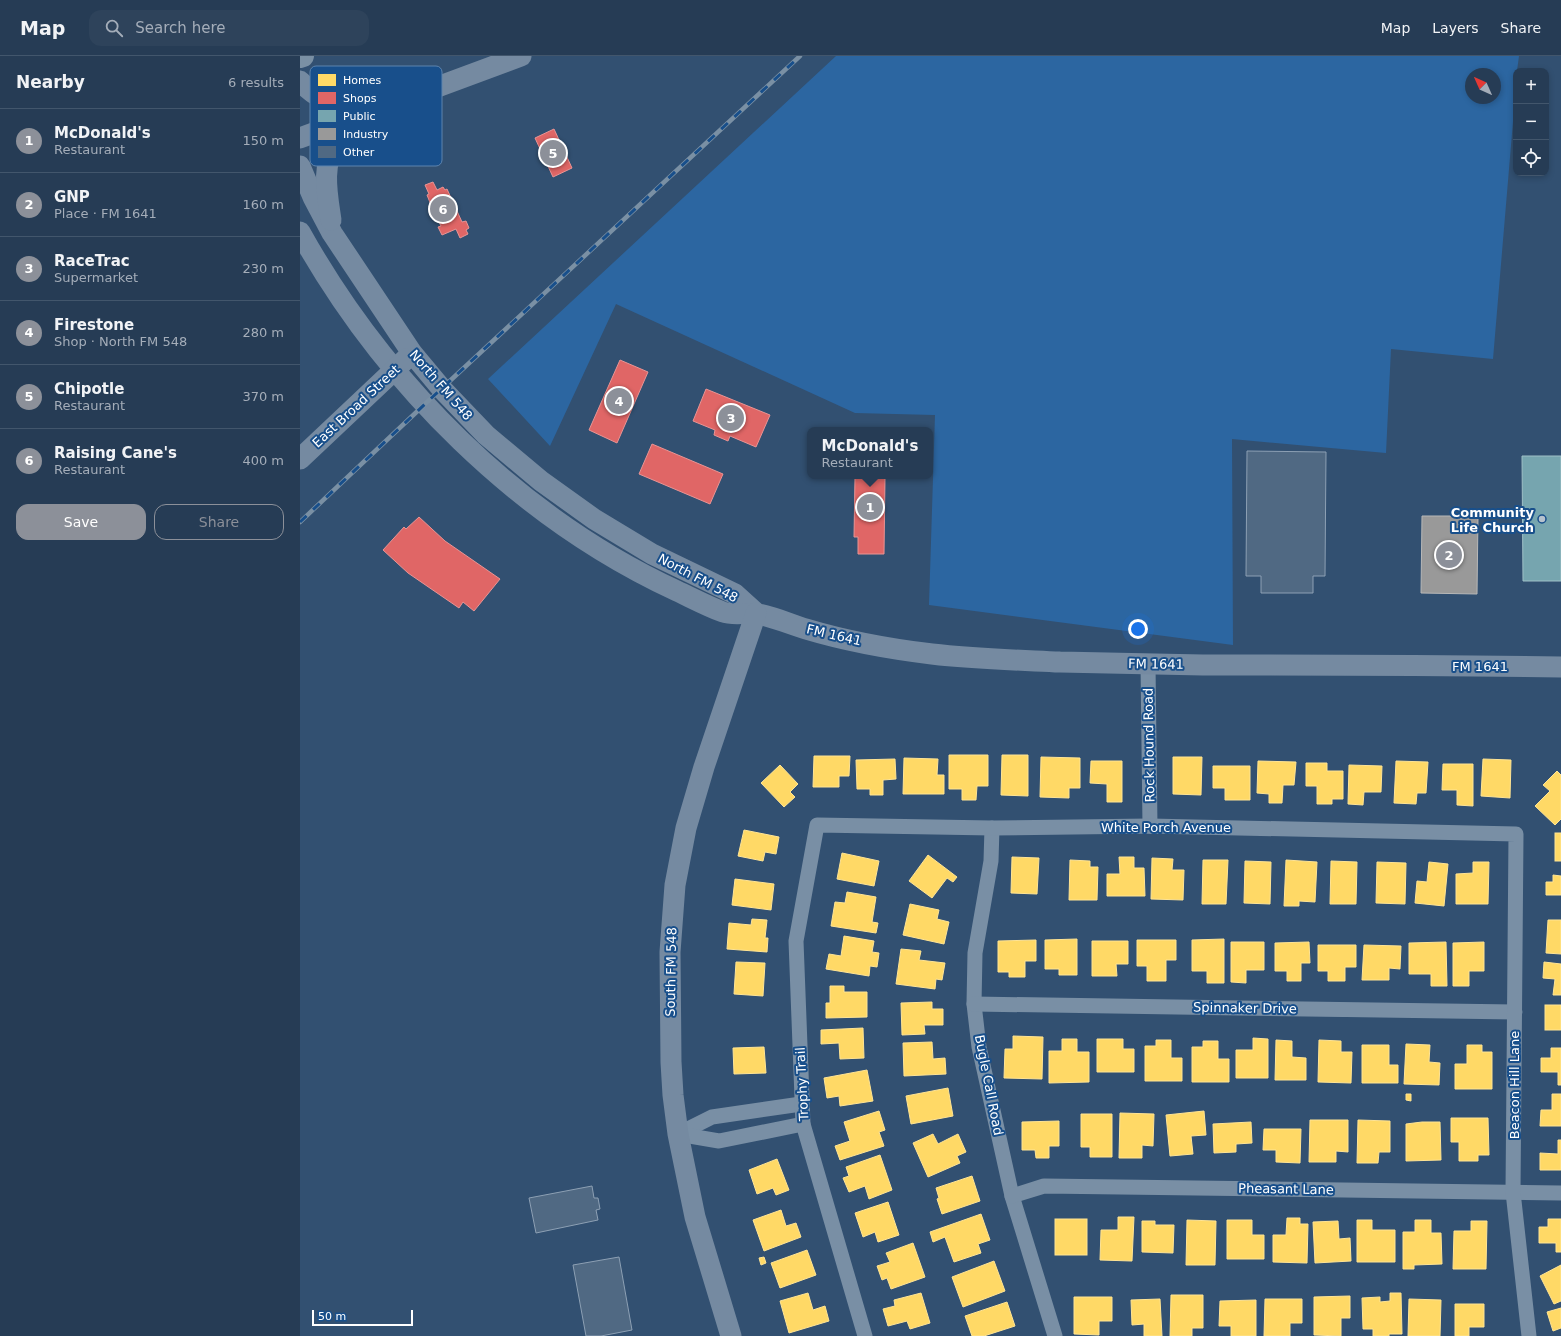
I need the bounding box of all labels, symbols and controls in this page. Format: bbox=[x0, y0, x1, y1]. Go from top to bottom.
search box bbox=[89, 10, 369, 46]
text: Map bbox=[20, 17, 65, 39]
icon: search bbox=[103, 17, 125, 39]
text: Search here bbox=[135, 19, 225, 37]
text: Map bbox=[1381, 20, 1410, 36]
text: Layers bbox=[1432, 20, 1479, 36]
text: Share bbox=[1501, 20, 1541, 36]
legend bbox=[310, 66, 442, 166]
north arrow bbox=[1465, 68, 1501, 104]
map controls bbox=[1513, 68, 1549, 176]
button: + bbox=[1513, 68, 1549, 104]
text: Nearby bbox=[16, 72, 85, 92]
text: Homes bbox=[343, 74, 381, 87]
text: 6 results bbox=[228, 75, 284, 90]
text: Shops bbox=[343, 92, 377, 105]
button: − bbox=[1513, 104, 1549, 140]
text: Public bbox=[343, 110, 376, 123]
text: McDonald's bbox=[54, 124, 151, 142]
text: Industry bbox=[343, 128, 389, 141]
text: 1 bbox=[24, 133, 34, 148]
text: 150 m bbox=[242, 133, 284, 148]
pin: 5 bbox=[540, 138, 566, 168]
button: locate bbox=[1513, 140, 1549, 176]
text: Restaurant bbox=[54, 142, 125, 157]
text: Other bbox=[343, 146, 375, 159]
text: GNP bbox=[54, 188, 90, 206]
pin: 6 bbox=[430, 194, 456, 224]
text: 2 bbox=[24, 197, 34, 212]
text: 160 m bbox=[242, 197, 284, 212]
text: Place · FM 1641 bbox=[54, 206, 157, 221]
text: RaceTrac bbox=[54, 252, 130, 270]
text: 3 bbox=[24, 261, 34, 276]
text: 230 m bbox=[242, 261, 284, 276]
text: Supermarket bbox=[54, 270, 138, 285]
text: Firestone bbox=[54, 316, 134, 334]
text: 4 bbox=[24, 325, 34, 340]
text: 280 m bbox=[242, 325, 284, 340]
text: Shop · North FM 548 bbox=[54, 334, 187, 349]
street label: North FM 548 bbox=[406, 347, 476, 423]
street label: East Broad Street bbox=[309, 362, 403, 450]
text: Chipotle bbox=[54, 380, 124, 398]
pin: 4 bbox=[606, 386, 632, 416]
text: 5 bbox=[24, 389, 34, 404]
text: 370 m bbox=[242, 389, 284, 404]
text: Restaurant bbox=[54, 398, 125, 413]
pin: 3 bbox=[718, 403, 744, 433]
popup bbox=[807, 427, 933, 479]
text: McDonald's bbox=[822, 437, 918, 455]
text: Raising Cane's bbox=[54, 444, 177, 462]
text: 6 bbox=[24, 453, 34, 468]
text: 400 m bbox=[242, 453, 284, 468]
text: Restaurant bbox=[822, 455, 893, 470]
text: Restaurant bbox=[54, 462, 125, 477]
pin: 1 bbox=[857, 492, 883, 522]
button: Save bbox=[16, 504, 146, 540]
button: Share bbox=[154, 504, 284, 540]
place label: Community Life Church bbox=[1451, 505, 1535, 535]
marker: Community Life Church bbox=[1537, 514, 1547, 524]
pin: 2 bbox=[1436, 540, 1462, 570]
street label: North FM 548 bbox=[656, 551, 740, 605]
your location bbox=[1128, 619, 1148, 639]
street label: FM 1641 bbox=[805, 621, 863, 649]
street label: FM 1641 bbox=[1128, 656, 1184, 672]
street label: FM 1641 bbox=[1452, 659, 1508, 674]
street label: Rock Hound Road bbox=[1141, 688, 1157, 802]
street label: White Porch Avenue bbox=[1101, 820, 1231, 835]
street label: South FM 548 bbox=[663, 927, 679, 1017]
street label: Spinnaker Drive bbox=[1193, 1000, 1297, 1016]
street label: Beacon Hill Lane bbox=[1507, 1031, 1522, 1139]
street label: Bugle Call Road bbox=[972, 1033, 1006, 1137]
street label: Trophy Trail bbox=[793, 1047, 811, 1122]
street label: Pheasant Lane bbox=[1238, 1181, 1334, 1197]
scale bar bbox=[312, 1308, 413, 1327]
text: 50 m bbox=[318, 1310, 346, 1323]

